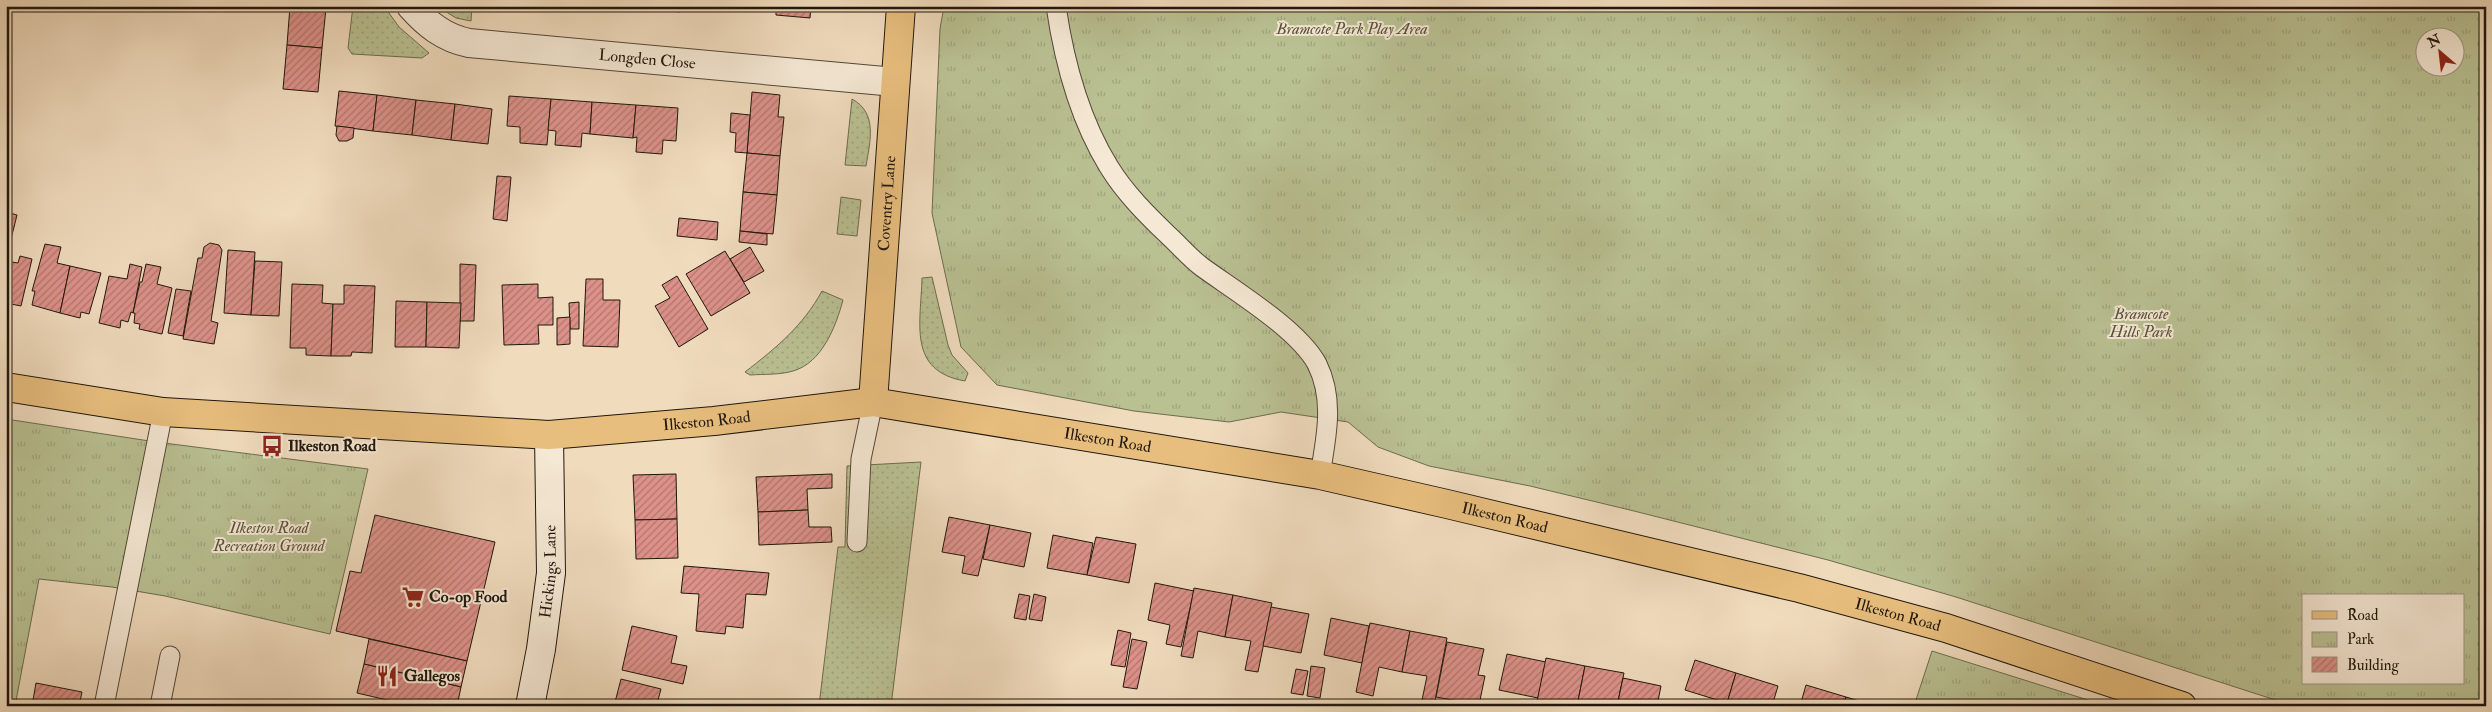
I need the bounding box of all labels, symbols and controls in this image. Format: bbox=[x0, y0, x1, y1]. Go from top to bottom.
park label: Bramcote Park Play Area bbox=[1275, 19, 1428, 39]
north arrow bbox=[2414, 28, 2464, 78]
text: N bbox=[2424, 30, 2444, 52]
street label: Longden Close bbox=[598, 45, 697, 74]
street label: Coventry Lane bbox=[874, 155, 900, 252]
park label: Bramcote Hills Park bbox=[2109, 304, 2173, 342]
street label: Ilkeston Road bbox=[662, 407, 752, 435]
street label: Ilkeston Road bbox=[1062, 423, 1153, 457]
bus stop icon: Ilkeston Road bbox=[259, 433, 285, 459]
place label: Ilkeston Road bbox=[288, 436, 376, 456]
street label: Ilkeston Road bbox=[1460, 498, 1550, 538]
park label: Ilkeston Road Recreation Ground bbox=[213, 518, 326, 556]
street label: Hickings Lane bbox=[535, 524, 561, 620]
supermarket icon: Co-op Food bbox=[400, 584, 426, 610]
place label: Co-op Food bbox=[429, 587, 507, 608]
street label: Ilkeston Road bbox=[1853, 594, 1943, 636]
legend bbox=[2302, 594, 2464, 684]
text: Road bbox=[2347, 606, 2379, 625]
text: Park bbox=[2347, 630, 2374, 649]
text: Building bbox=[2347, 656, 2399, 675]
restaurant icon: Gallegos bbox=[374, 663, 400, 689]
place label: Gallegos bbox=[404, 666, 460, 687]

